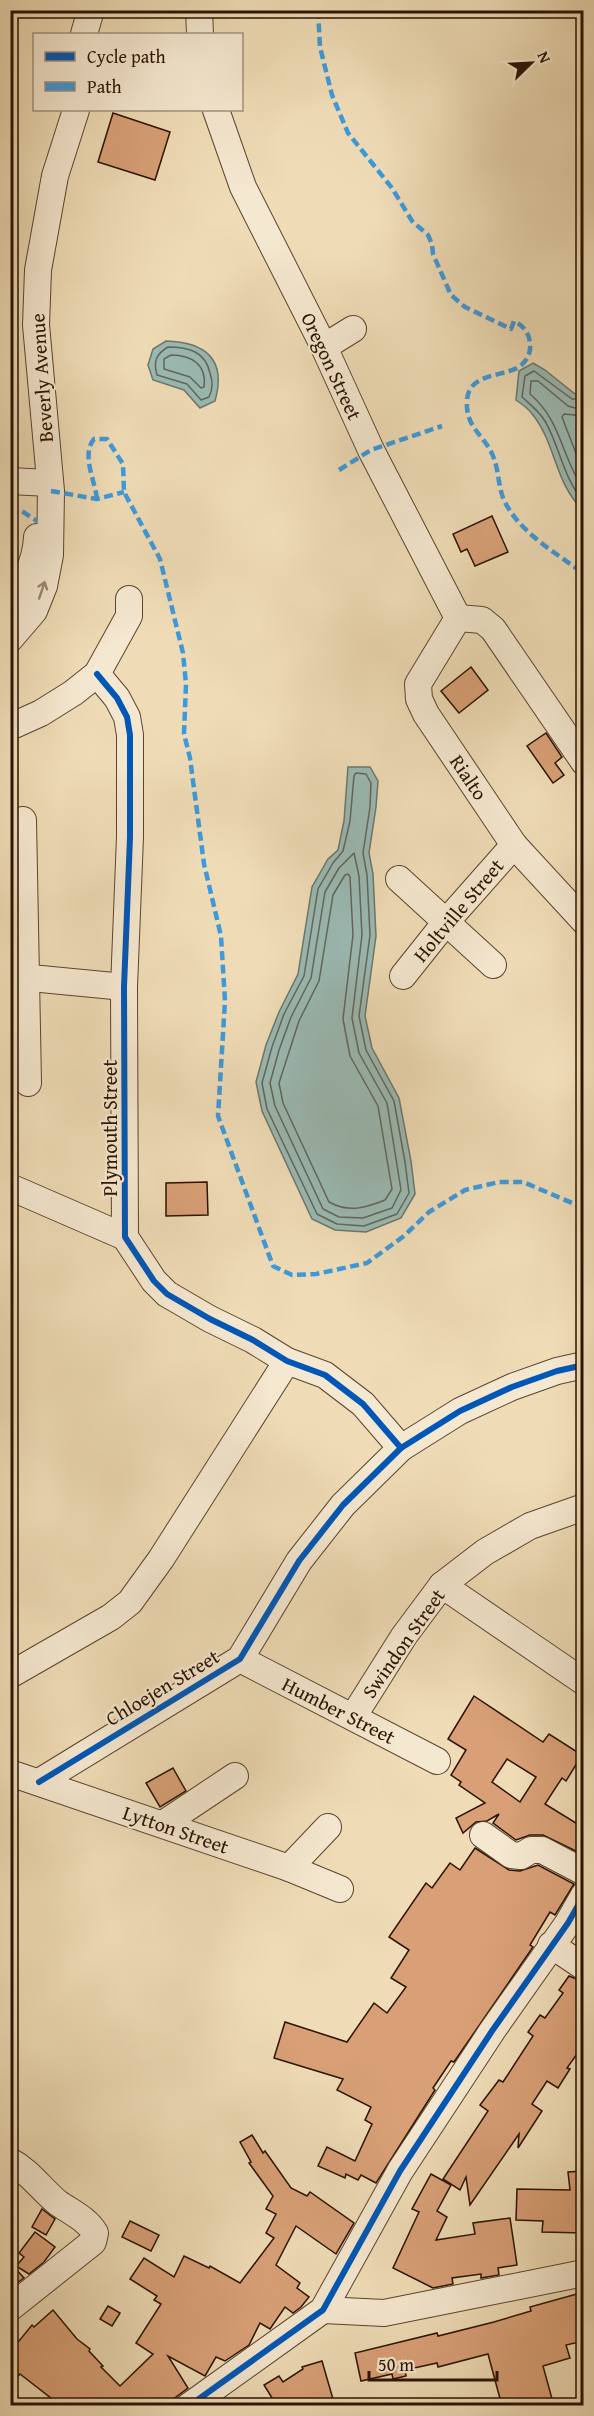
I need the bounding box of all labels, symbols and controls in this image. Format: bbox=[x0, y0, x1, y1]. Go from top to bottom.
legend bbox=[33, 33, 243, 111]
north arrow bbox=[501, 33, 561, 93]
text: Cycle path bbox=[87, 43, 166, 70]
text: N bbox=[532, 47, 558, 67]
text: Path bbox=[87, 73, 122, 100]
street label: Oregon Street bbox=[294, 307, 370, 425]
street label: Beverly Avenue bbox=[22, 313, 60, 443]
one-way arrow bbox=[37, 581, 48, 600]
street label: Rialto bbox=[443, 748, 495, 806]
street label: Holtville Street bbox=[406, 852, 510, 968]
street label: Plymouth Street bbox=[95, 1060, 124, 1196]
street label: Swindon Street bbox=[354, 1582, 452, 1704]
street label: Chloejen Street bbox=[100, 1642, 224, 1732]
street label: Humber Street bbox=[277, 1669, 401, 1751]
street label: Lytton Street bbox=[119, 1797, 233, 1861]
scale bar bbox=[369, 2344, 496, 2382]
text: 50 m bbox=[378, 2351, 414, 2378]

